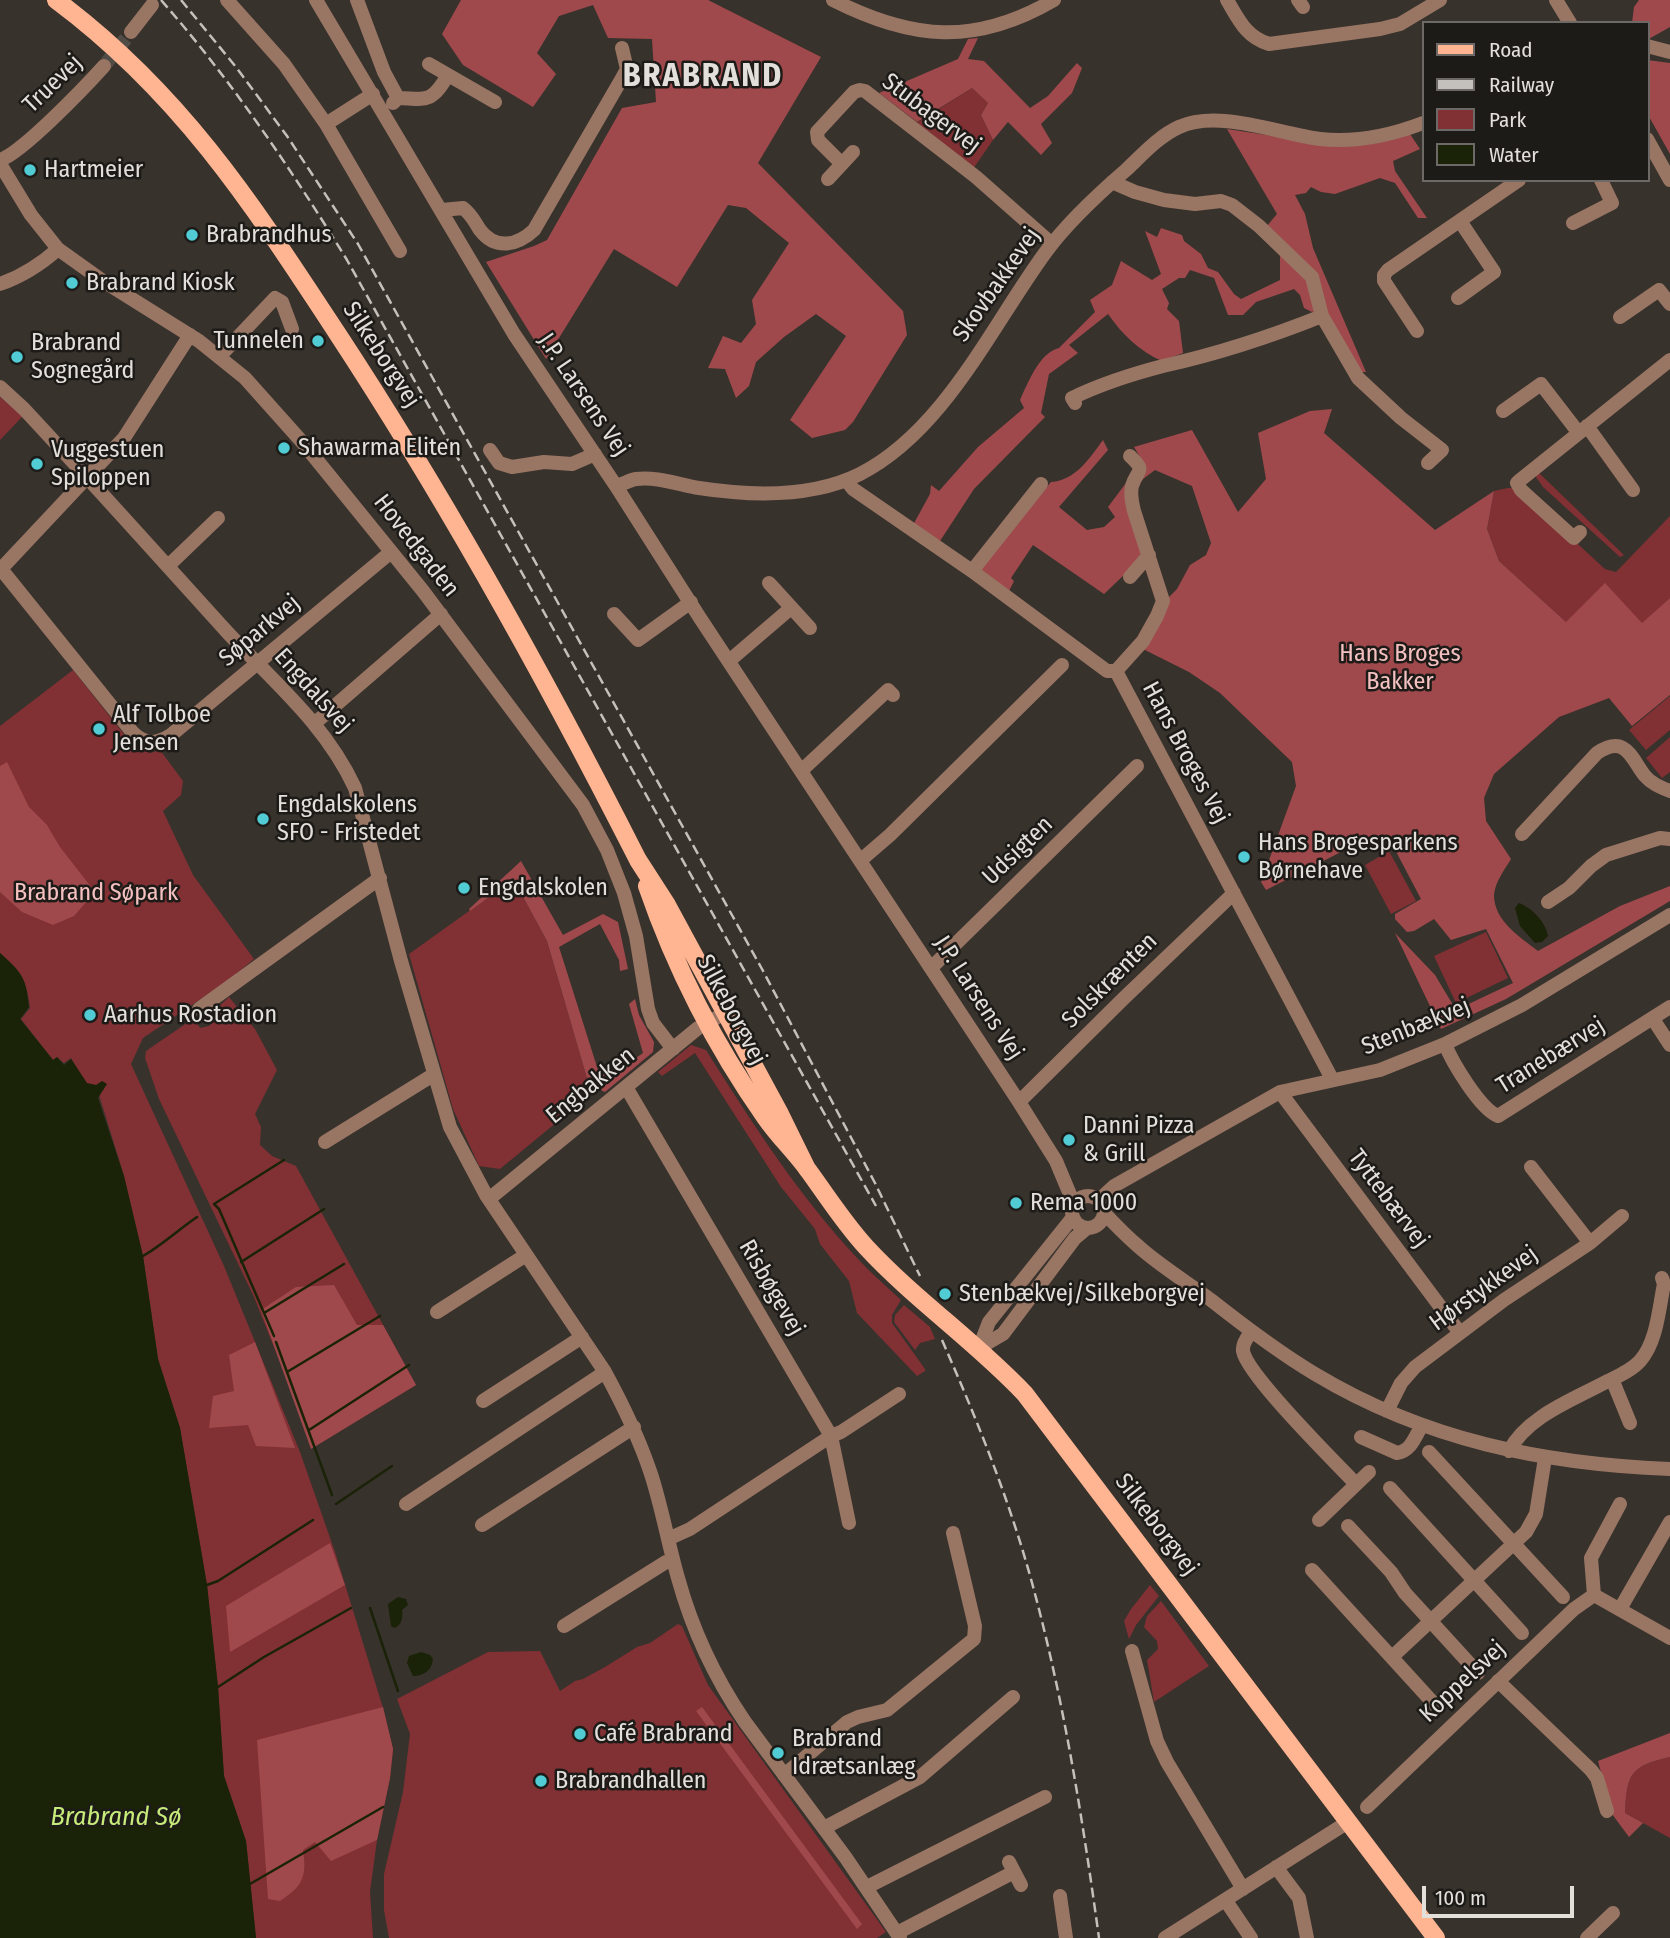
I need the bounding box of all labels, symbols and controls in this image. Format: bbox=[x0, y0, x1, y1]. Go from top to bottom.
legend bbox=[1422, 21, 1649, 182]
text: Road bbox=[1489, 37, 1533, 63]
street label: Truevej bbox=[17, 49, 89, 119]
district label: BRABRAND bbox=[624, 58, 782, 96]
street label: Stubagervej bbox=[876, 68, 986, 160]
text: Railway bbox=[1489, 72, 1554, 98]
text: Park bbox=[1489, 107, 1526, 133]
text: Water bbox=[1489, 142, 1539, 168]
place label: Hartmeier bbox=[44, 156, 143, 184]
marker: Hartmeier bbox=[22, 162, 38, 178]
place label: Brabrandhus bbox=[206, 221, 332, 249]
street label: Skovbakkevej bbox=[947, 222, 1047, 348]
marker: Brabrandhus bbox=[184, 227, 200, 243]
place label: Brabrand Kiosk bbox=[86, 269, 235, 297]
marker: Brabrand Kiosk bbox=[64, 275, 80, 291]
street label: Silkeborgvej bbox=[336, 297, 426, 413]
place label: Tunnelen bbox=[213, 327, 304, 355]
street label: J.P. Larsens Vej bbox=[531, 328, 635, 462]
place label: Brabrand Sognegård bbox=[31, 329, 134, 385]
marker: Tunnelen bbox=[310, 333, 326, 349]
marker: Brabrand Sognegård bbox=[9, 349, 25, 365]
place label: Shawarma Eliten bbox=[298, 434, 461, 462]
place label: Vuggestuen Spiloppen bbox=[51, 436, 164, 492]
marker: Shawarma Eliten bbox=[276, 440, 292, 456]
marker: Vuggestuen Spiloppen bbox=[29, 456, 45, 472]
street label: Hovedgaden bbox=[367, 489, 465, 603]
street label: Søparkvej bbox=[214, 589, 306, 673]
park label: Hans Broges Bakker bbox=[1339, 640, 1461, 696]
street label: Engdalsvej bbox=[268, 643, 358, 739]
street label: Hans Broges Vej bbox=[1136, 677, 1234, 829]
place label: Alf Tolboe Jensen bbox=[113, 701, 211, 757]
marker: Alf Tolboe Jensen bbox=[91, 721, 107, 737]
place label: Engdalskolens SFO - Fristedet bbox=[277, 791, 420, 847]
marker: Engdalskolens SFO - Fristedet bbox=[255, 811, 271, 827]
street label: Udsigten bbox=[977, 811, 1059, 891]
place label: Hans Brogesparkens Børnehave bbox=[1258, 829, 1458, 885]
marker: Hans Brogesparkens Børnehave bbox=[1236, 849, 1252, 865]
place label: Engdalskolen bbox=[478, 874, 608, 902]
park label: Brabrand Søpark bbox=[14, 879, 178, 907]
marker: Engdalskolen bbox=[456, 880, 472, 896]
street label: Solskrænten bbox=[1056, 927, 1164, 1035]
street label: J.P. Larsens Vej bbox=[927, 930, 1029, 1066]
street label: Silkeborgvej bbox=[690, 950, 772, 1070]
street label: Stenbækvej bbox=[1357, 992, 1475, 1062]
place label: Aarhus Rostadion bbox=[104, 1001, 277, 1029]
marker: Aarhus Rostadion bbox=[82, 1007, 98, 1023]
street label: Tranebærvej bbox=[1492, 1011, 1610, 1101]
street label: Engbakken bbox=[541, 1041, 641, 1131]
place label: Danni Pizza & Grill bbox=[1083, 1112, 1194, 1168]
marker: Danni Pizza & Grill bbox=[1061, 1132, 1077, 1148]
street label: Tyttebærvej bbox=[1342, 1144, 1434, 1254]
place label: Rema 1000 bbox=[1030, 1189, 1137, 1217]
marker: Rema 1000 bbox=[1008, 1195, 1024, 1211]
street label: Risbøgevej bbox=[732, 1235, 810, 1341]
street label: Hørstykkevej bbox=[1424, 1240, 1544, 1338]
place label: Stenbækvej/Silkeborgvej bbox=[959, 1280, 1205, 1308]
marker: Stenbækvej/Silkeborgvej bbox=[937, 1286, 953, 1302]
street label: Silkeborgvej bbox=[1108, 1468, 1204, 1582]
street label: Koppelsvej bbox=[1414, 1635, 1512, 1729]
place label: Café Brabrand bbox=[594, 1720, 733, 1748]
place label: Brabrand Idrætsanlæg bbox=[792, 1725, 916, 1781]
marker: Café Brabrand bbox=[572, 1726, 588, 1742]
marker: Brabrand Idrætsanlæg bbox=[770, 1745, 786, 1761]
place label: Brabrandhallen bbox=[555, 1767, 706, 1795]
marker: Brabrandhallen bbox=[533, 1773, 549, 1789]
water label: Brabrand Sø bbox=[50, 1802, 182, 1834]
scale bar bbox=[1425, 1871, 1577, 1915]
text: 100 m bbox=[1435, 1885, 1486, 1911]

